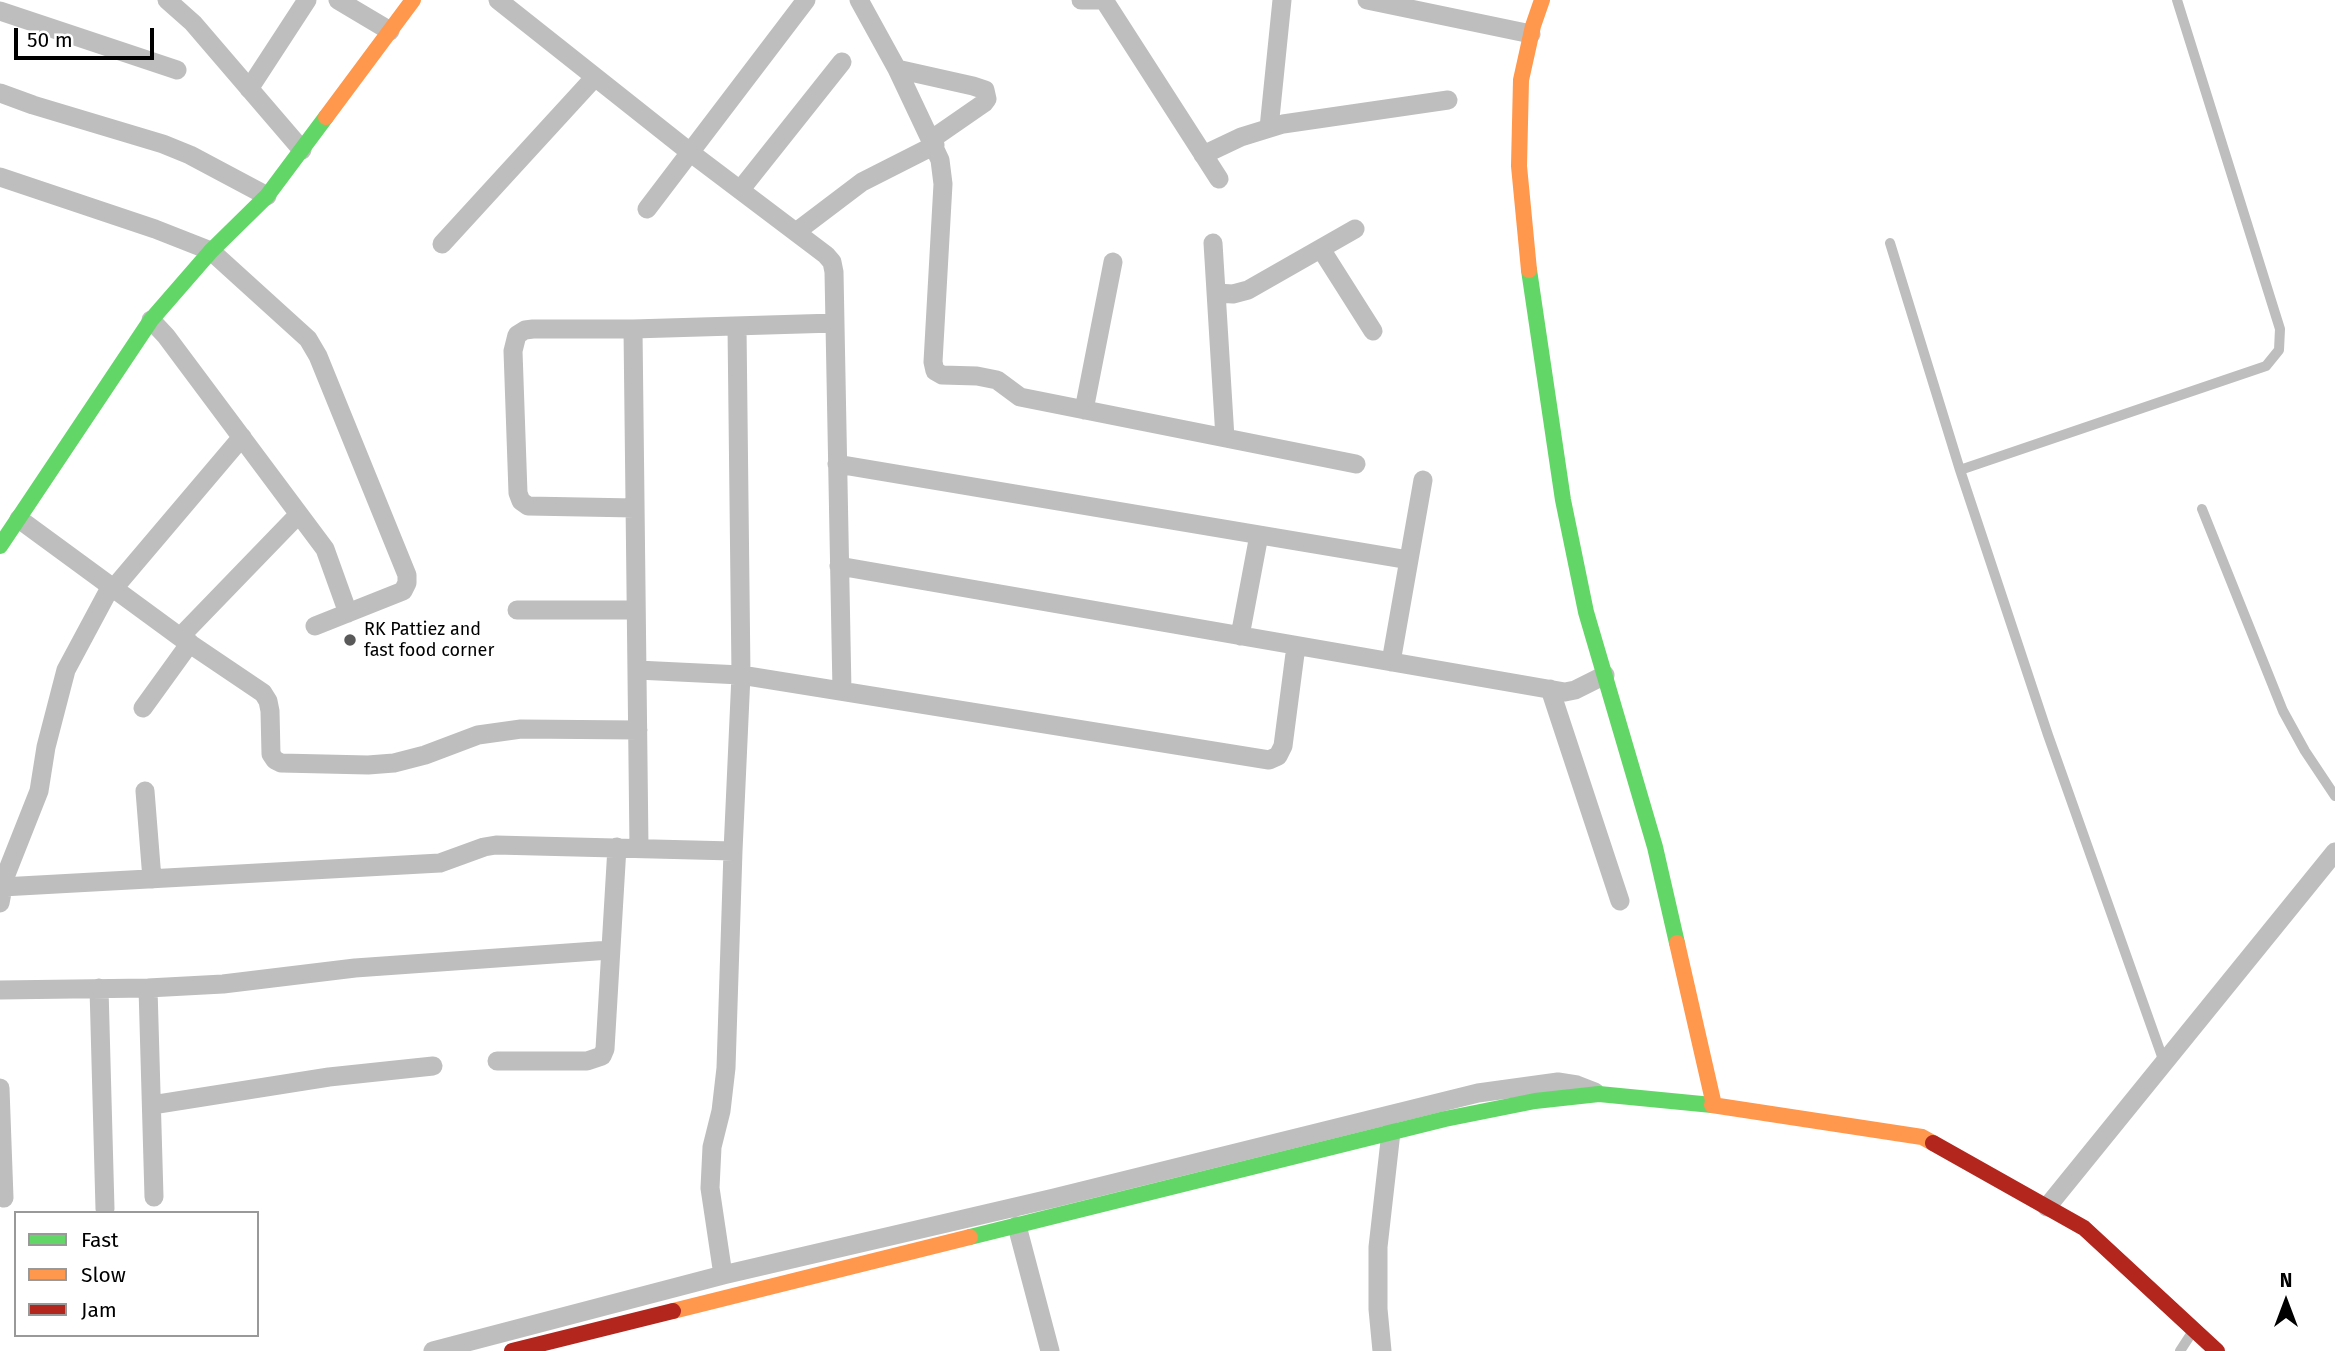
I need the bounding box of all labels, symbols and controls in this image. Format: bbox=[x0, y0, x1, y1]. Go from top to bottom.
scale bar bbox=[18, 14, 158, 58]
text: 50 m bbox=[27, 27, 73, 53]
place label: RK Pattiez and fast food corner bbox=[364, 619, 494, 662]
marker: RK Pattiez and fast food corner bbox=[342, 632, 358, 648]
legend bbox=[14, 1211, 259, 1337]
text: Fast bbox=[81, 1227, 119, 1253]
text: Slow bbox=[81, 1262, 126, 1288]
north arrow bbox=[2251, 1267, 2321, 1337]
text: N bbox=[2280, 1269, 2292, 1292]
text: Jam bbox=[81, 1297, 117, 1323]

